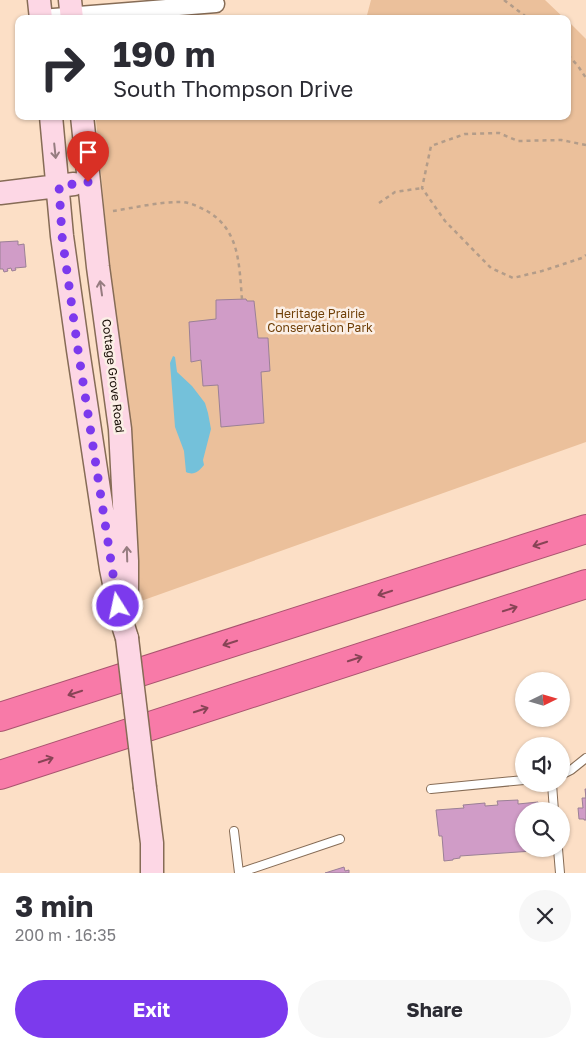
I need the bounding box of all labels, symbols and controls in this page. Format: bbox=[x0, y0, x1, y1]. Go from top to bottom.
text: 190 m bbox=[113, 33, 215, 75]
icon: right bbox=[30, 35, 95, 100]
text: South Thompson Drive bbox=[113, 75, 353, 102]
pin bbox=[67, 131, 109, 182]
icon: arrive bbox=[74, 138, 102, 166]
one-way arrow bbox=[50, 143, 60, 159]
one-way arrow bbox=[96, 280, 106, 296]
park label: Heritage Prairie Conservation Park bbox=[267, 306, 373, 335]
street label: Cottage Grove Road bbox=[99, 318, 128, 434]
one-way arrow bbox=[532, 539, 548, 549]
one-way arrow bbox=[122, 546, 131, 562]
position arrow bbox=[91, 579, 143, 631]
one-way arrow bbox=[377, 589, 393, 599]
one-way arrow bbox=[502, 603, 518, 613]
one-way arrow bbox=[223, 639, 238, 648]
one-way arrow bbox=[347, 654, 363, 663]
north arrow bbox=[515, 672, 570, 728]
map controls bbox=[515, 672, 570, 857]
one-way arrow bbox=[68, 688, 84, 698]
one-way arrow bbox=[193, 704, 209, 714]
button: sound bbox=[515, 737, 570, 792]
one-way arrow bbox=[38, 755, 54, 764]
button: search bbox=[515, 802, 570, 857]
text: 3 min bbox=[15, 888, 93, 924]
button: close bbox=[519, 890, 571, 942]
text: 200 m · 16:35 bbox=[15, 925, 116, 945]
button: Exit bbox=[15, 980, 288, 1038]
button: Share bbox=[298, 980, 571, 1038]

